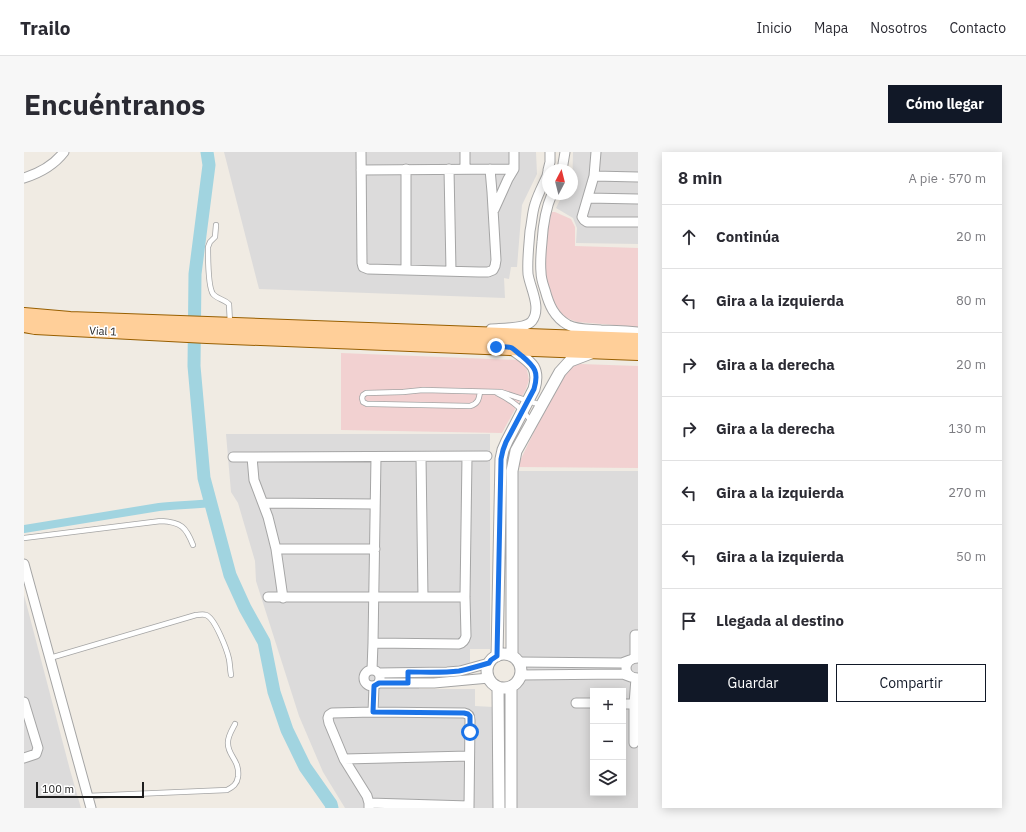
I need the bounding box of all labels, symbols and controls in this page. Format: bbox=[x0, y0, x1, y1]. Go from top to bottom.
text: Trailo bbox=[20, 16, 70, 40]
text: Inicio bbox=[756, 19, 792, 37]
text: Mapa bbox=[814, 19, 848, 37]
text: Nosotros bbox=[870, 19, 927, 37]
text: Contacto bbox=[949, 19, 1006, 37]
button: Cómo llegar bbox=[888, 85, 1002, 123]
text: Encuéntranos bbox=[24, 86, 205, 123]
north arrow bbox=[542, 164, 578, 200]
text: 8 min bbox=[678, 167, 722, 189]
text: A pie · 570 m bbox=[908, 170, 986, 187]
icon: ahead bbox=[678, 226, 700, 248]
text: Continúa bbox=[716, 227, 780, 246]
text: 20 m bbox=[956, 228, 986, 245]
icon: left bbox=[678, 290, 700, 312]
text: Gira a la izquierda bbox=[716, 291, 844, 310]
text: 80 m bbox=[956, 292, 986, 309]
street label: Vial 1 bbox=[89, 323, 117, 339]
route end bbox=[487, 338, 505, 356]
icon: right bbox=[678, 354, 700, 376]
text: Gira a la derecha bbox=[716, 355, 835, 374]
text: 20 m bbox=[956, 356, 986, 373]
icon: right bbox=[678, 418, 700, 440]
text: Gira a la derecha bbox=[716, 419, 835, 438]
text: 130 m bbox=[948, 420, 986, 437]
icon: left bbox=[678, 482, 700, 504]
text: Gira a la izquierda bbox=[716, 483, 844, 502]
text: 270 m bbox=[948, 484, 986, 501]
icon: left bbox=[678, 546, 700, 568]
text: Gira a la izquierda bbox=[716, 547, 844, 566]
text: 50 m bbox=[956, 548, 986, 565]
icon: arrive bbox=[678, 610, 700, 632]
text: Llegada al destino bbox=[716, 611, 844, 630]
button: Guardar bbox=[678, 664, 828, 702]
button: Compartir bbox=[836, 664, 986, 702]
map controls bbox=[590, 688, 626, 796]
button: + bbox=[590, 688, 626, 724]
route start bbox=[461, 723, 479, 741]
button: − bbox=[590, 724, 626, 760]
button: layers bbox=[590, 760, 626, 796]
scale bar bbox=[36, 780, 144, 799]
text: 100 m bbox=[42, 782, 74, 796]

